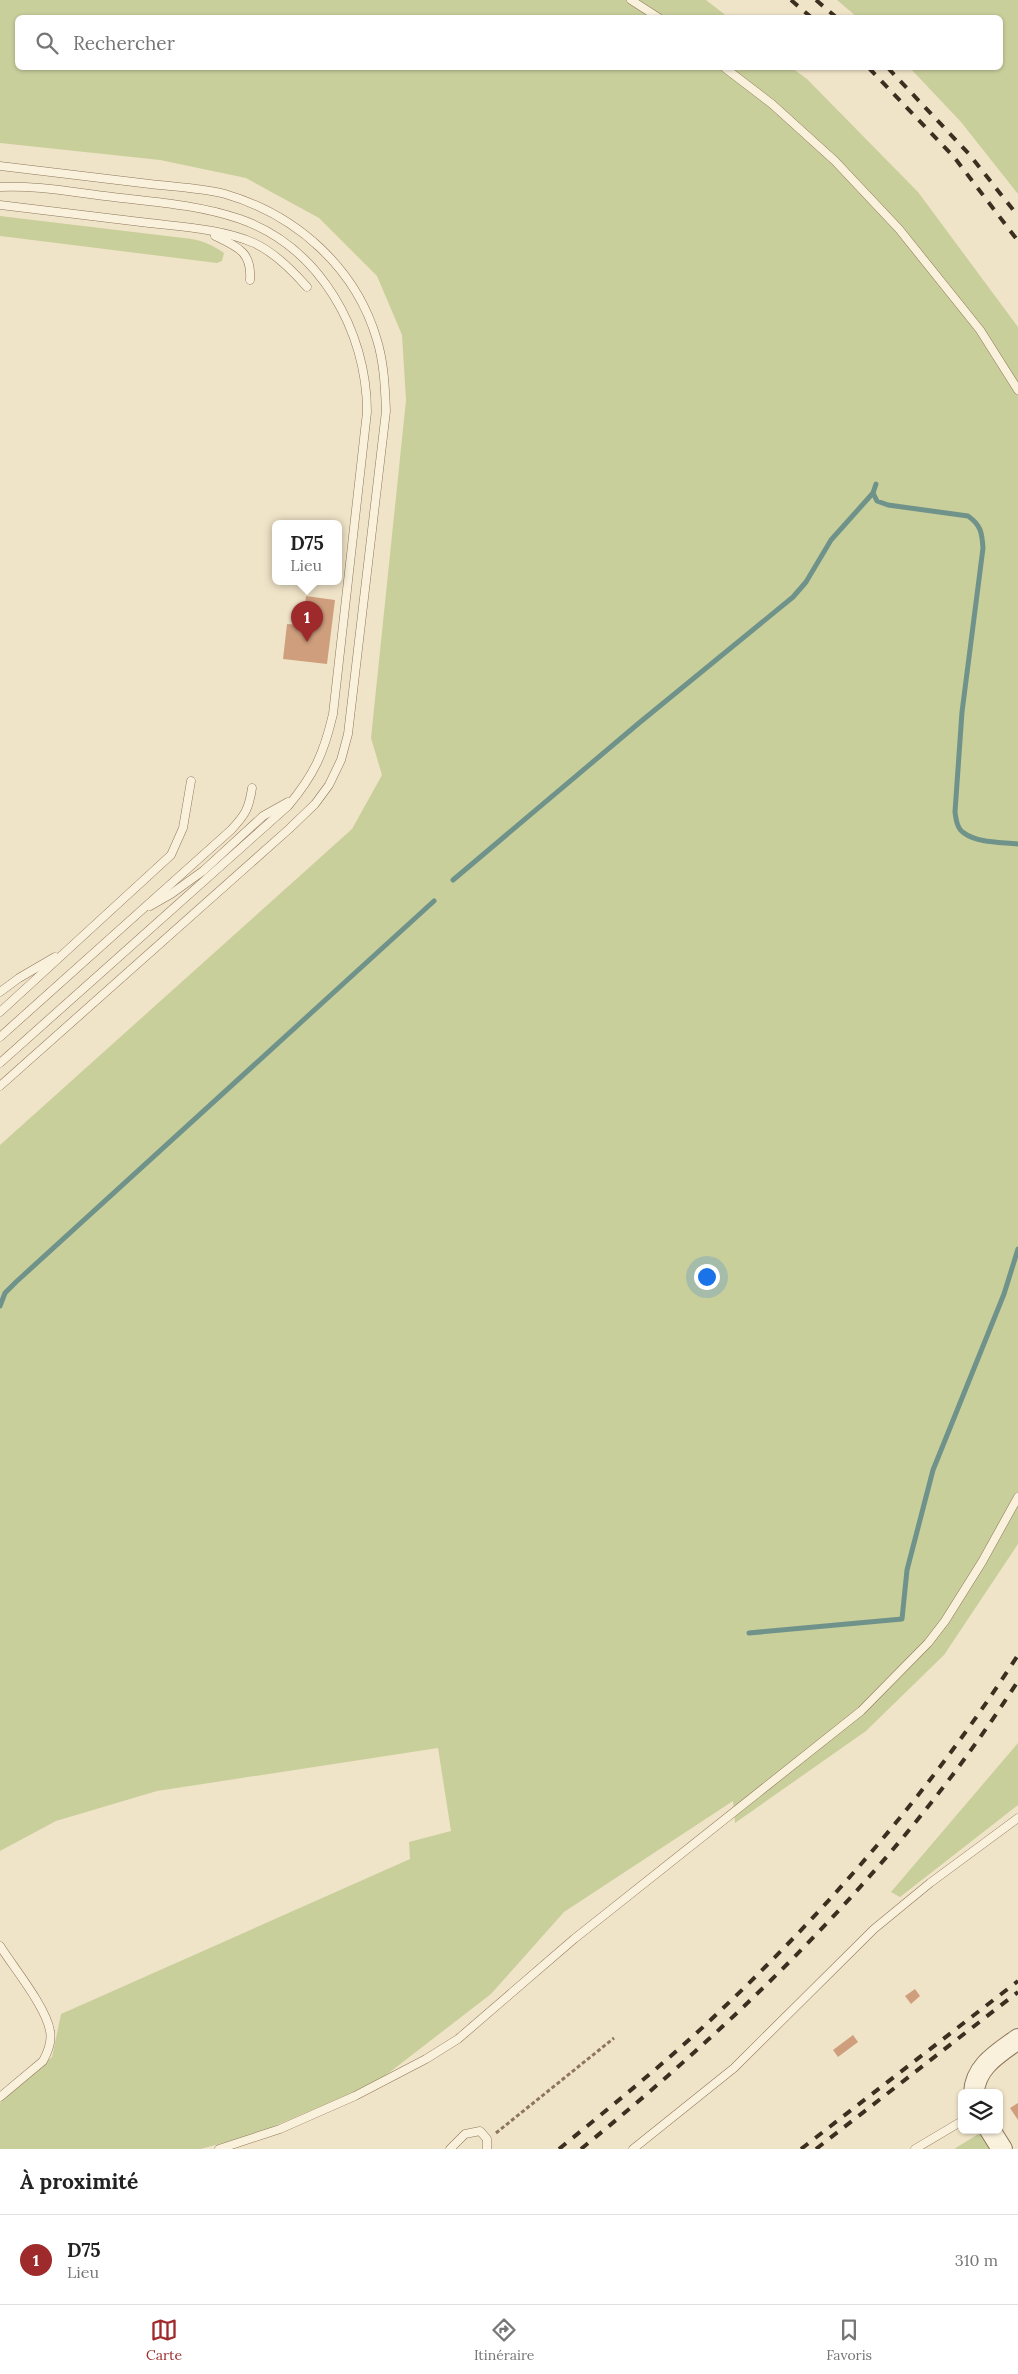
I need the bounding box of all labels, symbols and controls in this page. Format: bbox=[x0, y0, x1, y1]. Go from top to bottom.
search box bbox=[15, 15, 1003, 70]
icon: search bbox=[33, 29, 61, 57]
text: Rechercher bbox=[73, 31, 175, 55]
popup bbox=[272, 520, 342, 585]
text: D75 bbox=[290, 531, 324, 555]
text: Lieu bbox=[290, 555, 322, 575]
pin: 1 bbox=[291, 601, 323, 642]
your location bbox=[694, 1264, 720, 1290]
map controls bbox=[958, 2089, 1003, 2134]
button: layers bbox=[958, 2089, 1003, 2134]
text: À proximité bbox=[20, 2168, 138, 2195]
text: D75 bbox=[67, 2238, 101, 2262]
text: 1 bbox=[33, 2250, 39, 2270]
text: 310 m bbox=[955, 2250, 998, 2270]
text: Lieu bbox=[67, 2262, 99, 2282]
tab: Carte bbox=[146, 2316, 182, 2364]
tab: Itinéraire bbox=[474, 2316, 534, 2364]
tab: Favoris bbox=[826, 2316, 872, 2364]

